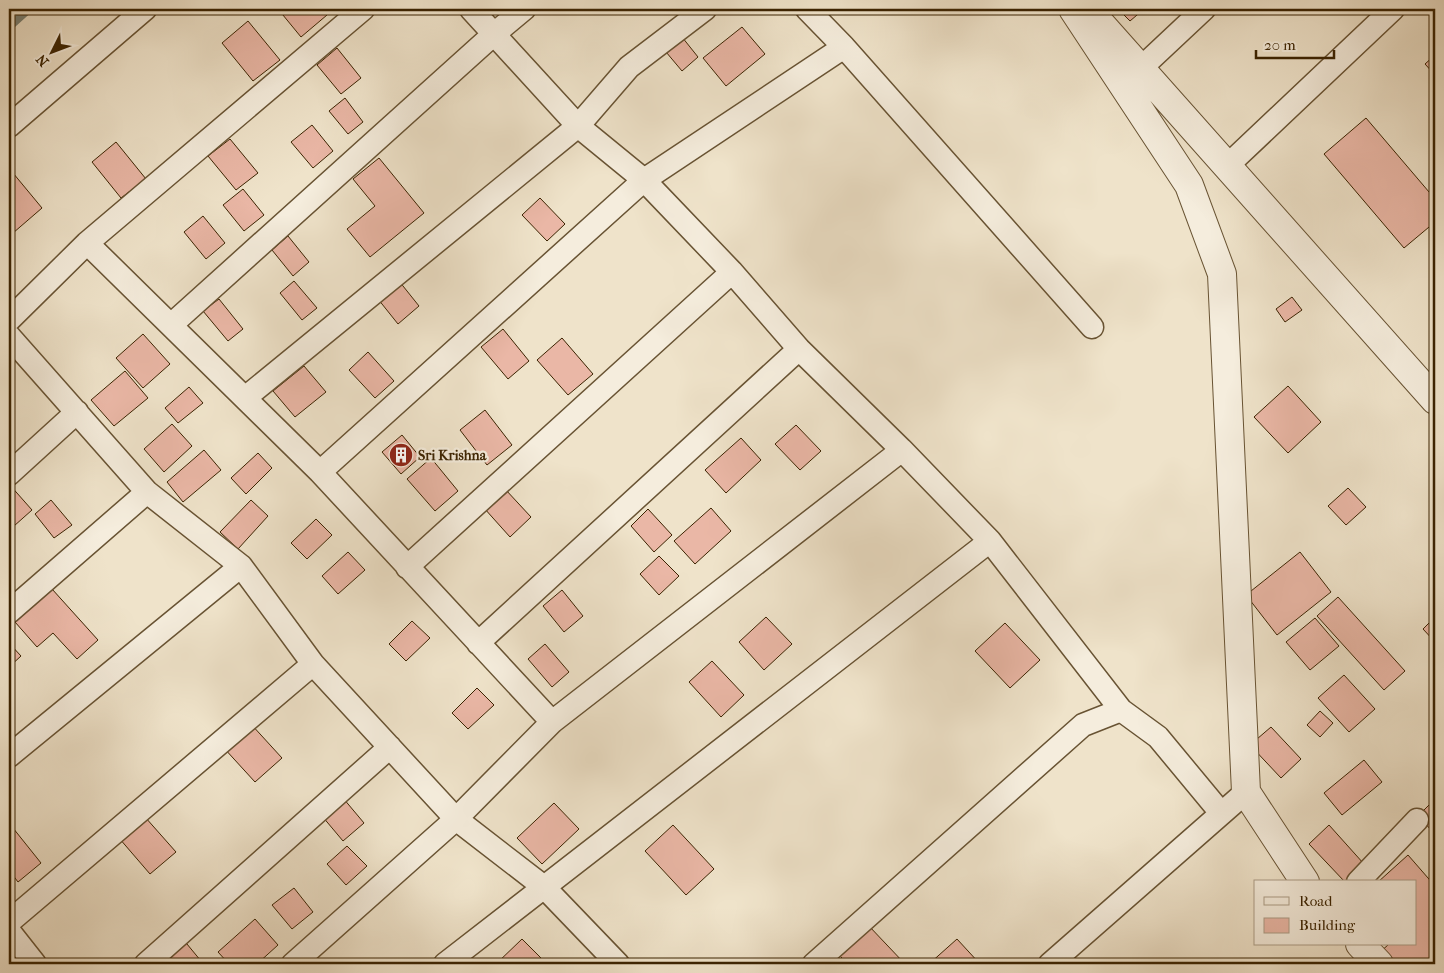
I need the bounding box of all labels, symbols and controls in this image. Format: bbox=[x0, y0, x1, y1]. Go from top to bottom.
north arrow bbox=[28, 28, 78, 78]
scale bar bbox=[1256, 28, 1334, 60]
text: 20 m bbox=[1264, 36, 1296, 54]
text: N bbox=[33, 50, 53, 70]
building icon: Sri Krishna bbox=[388, 442, 414, 468]
place label: Sri Krishna bbox=[418, 447, 487, 464]
legend bbox=[1254, 880, 1416, 946]
text: Road bbox=[1299, 892, 1333, 910]
text: Building bbox=[1299, 916, 1356, 934]

